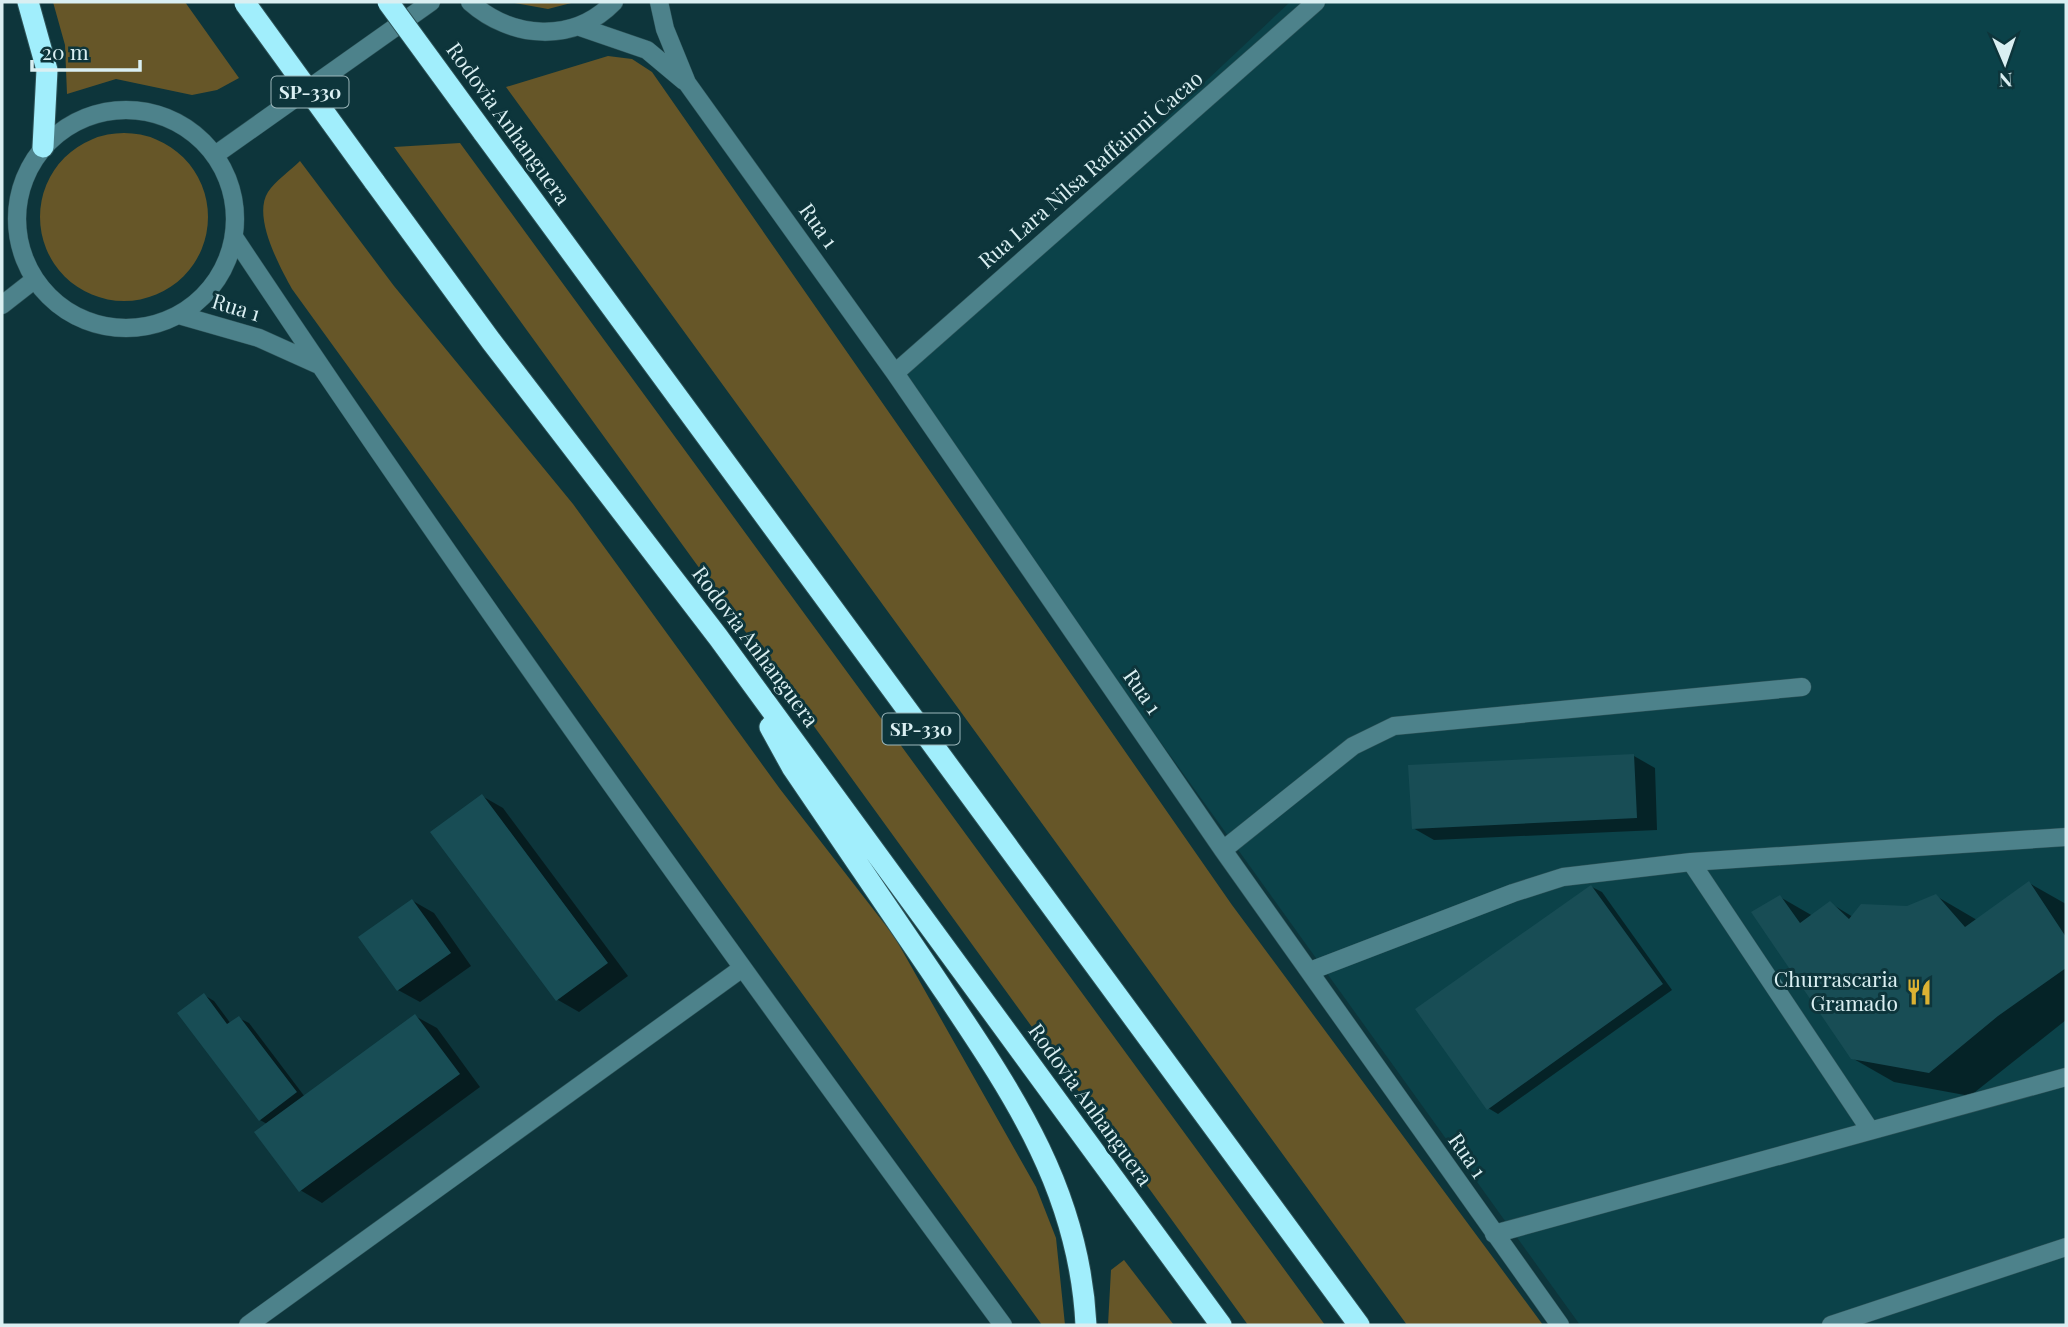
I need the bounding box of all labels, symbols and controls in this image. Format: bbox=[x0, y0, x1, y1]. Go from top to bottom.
scale bar bbox=[32, 28, 140, 72]
north arrow bbox=[1970, 28, 2040, 98]
street label: Rodovia Anhanguera bbox=[441, 36, 578, 210]
text: 20 m bbox=[42, 37, 89, 65]
street label: Rua Lara Nilsa Raffainni Cacao bbox=[972, 63, 1208, 274]
text: N bbox=[1998, 68, 2013, 94]
road number: SP-330 bbox=[272, 76, 348, 108]
street label: Rua 1 bbox=[794, 197, 845, 253]
street label: Rua 1 bbox=[209, 286, 264, 327]
street label: Rodovia Anhanguera bbox=[687, 560, 827, 732]
street label: Rua 1 bbox=[1118, 663, 1169, 719]
road number: SP-330 bbox=[883, 714, 960, 744]
place label: Churrascaria Gramado bbox=[1774, 964, 1899, 1016]
restaurant icon: Churrascaria Gramado bbox=[1904, 977, 1934, 1007]
street label: Rodovia Anhanguera bbox=[1023, 1017, 1160, 1191]
street label: Rua 1 bbox=[1443, 1127, 1494, 1183]

